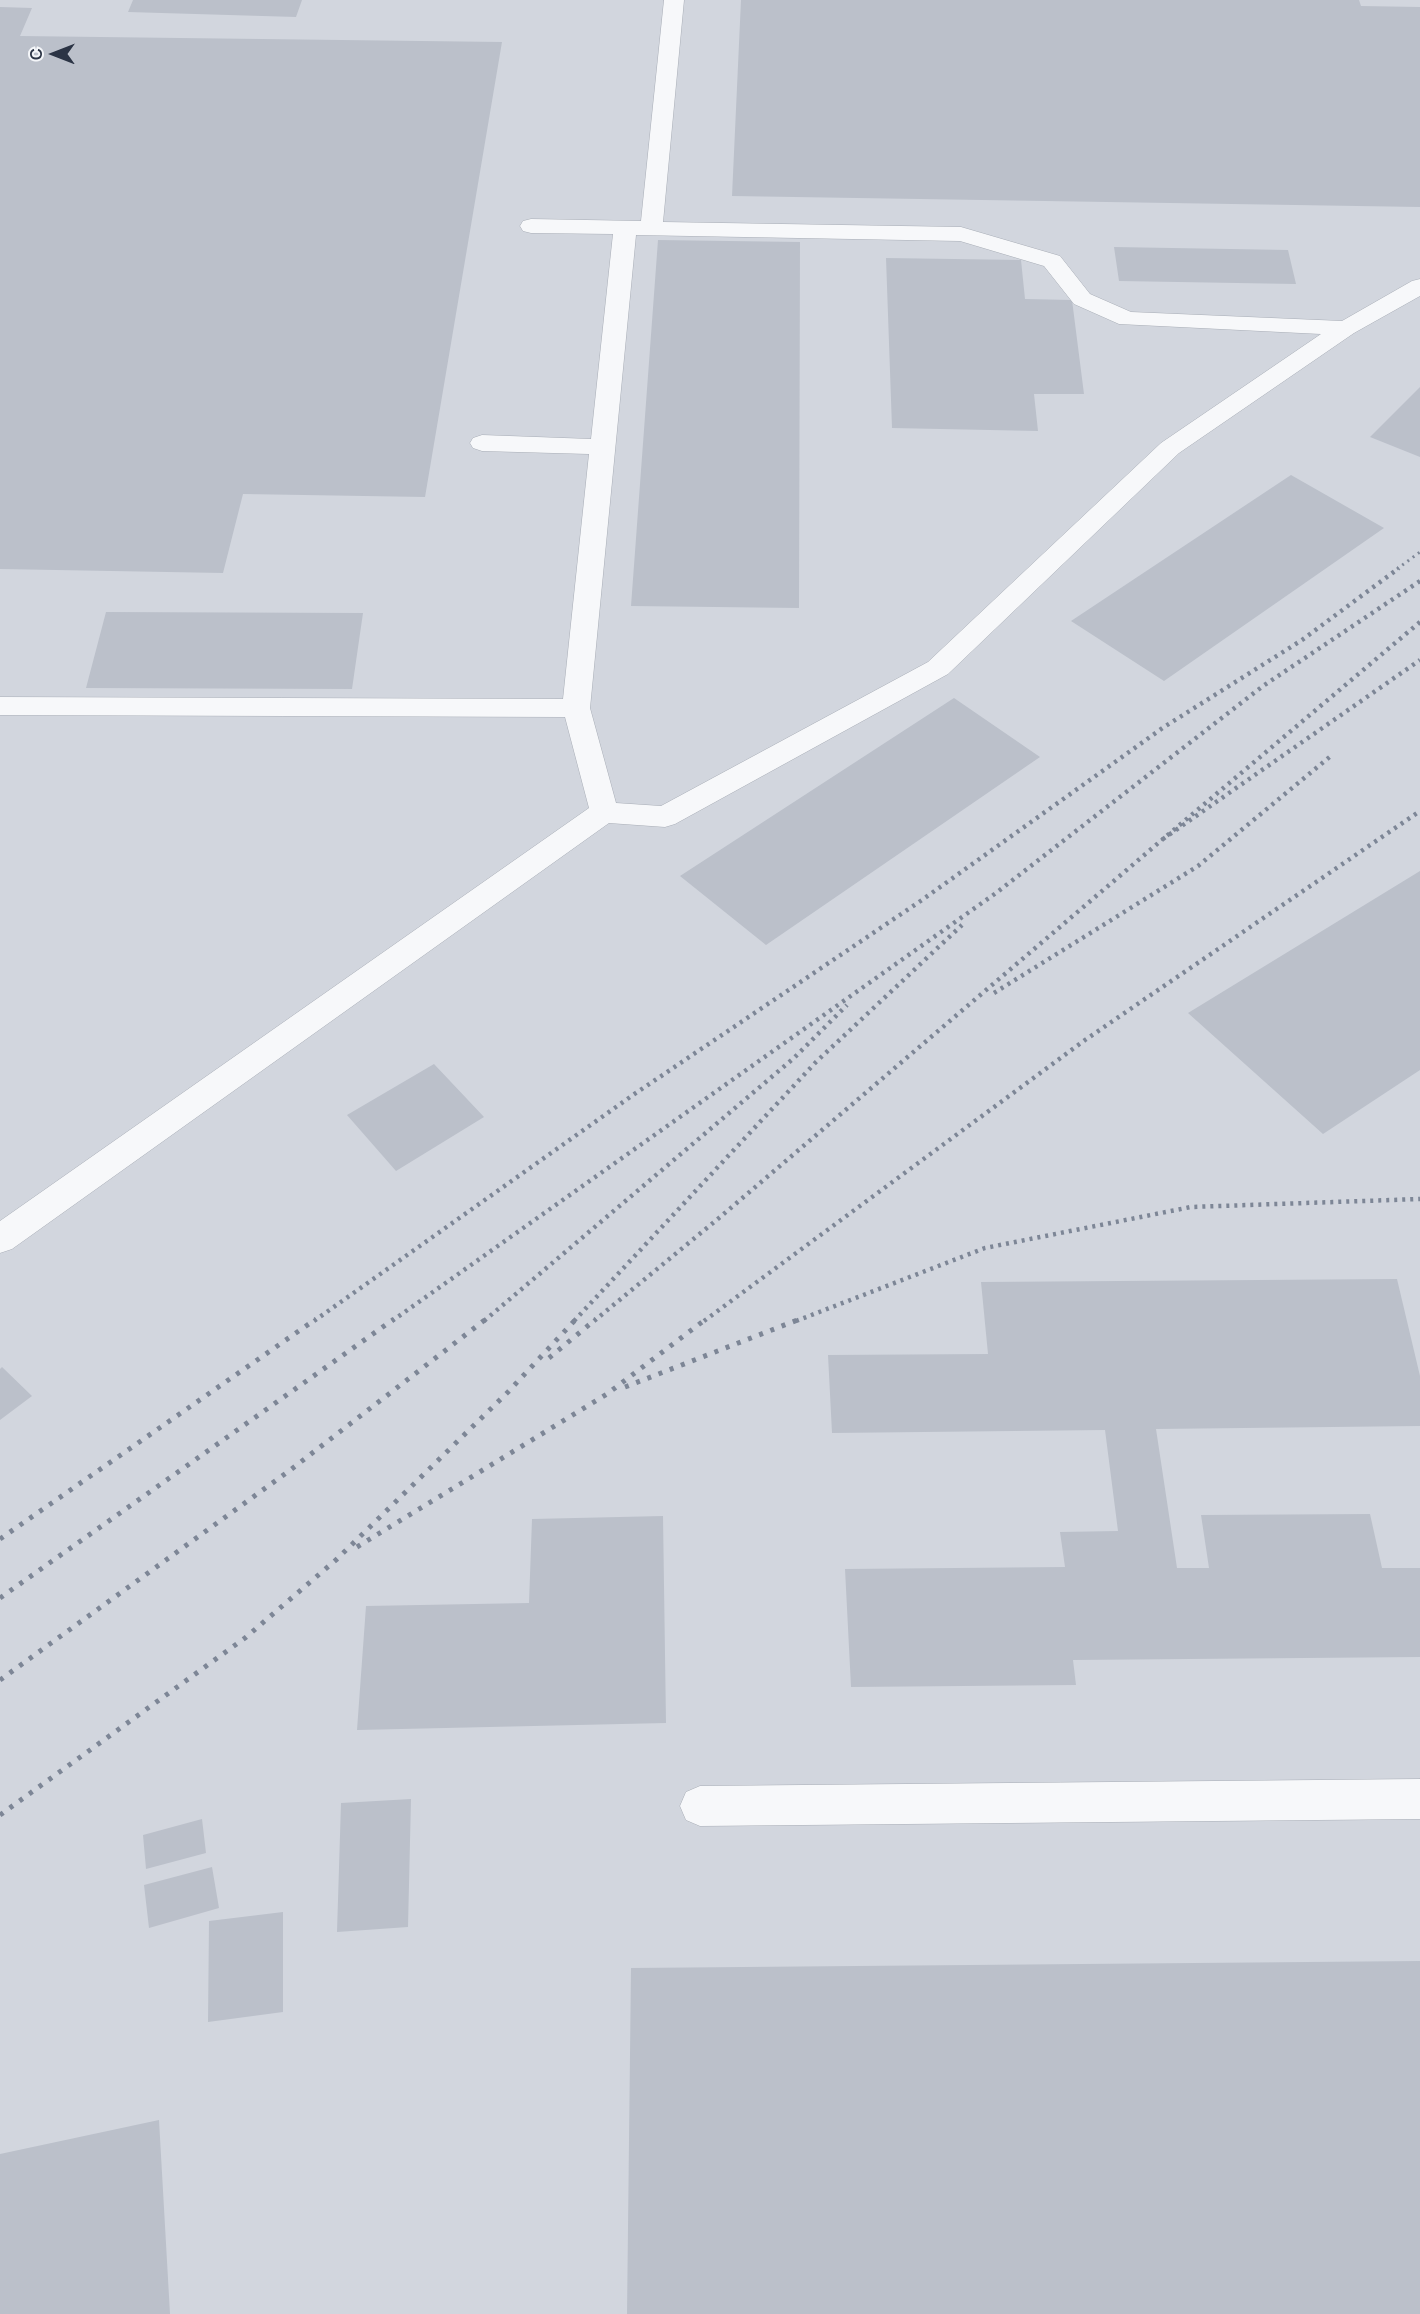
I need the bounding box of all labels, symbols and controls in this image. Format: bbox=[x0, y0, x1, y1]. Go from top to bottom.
north arrow bbox=[24, 24, 84, 84]
text: С bbox=[25, 48, 47, 60]

